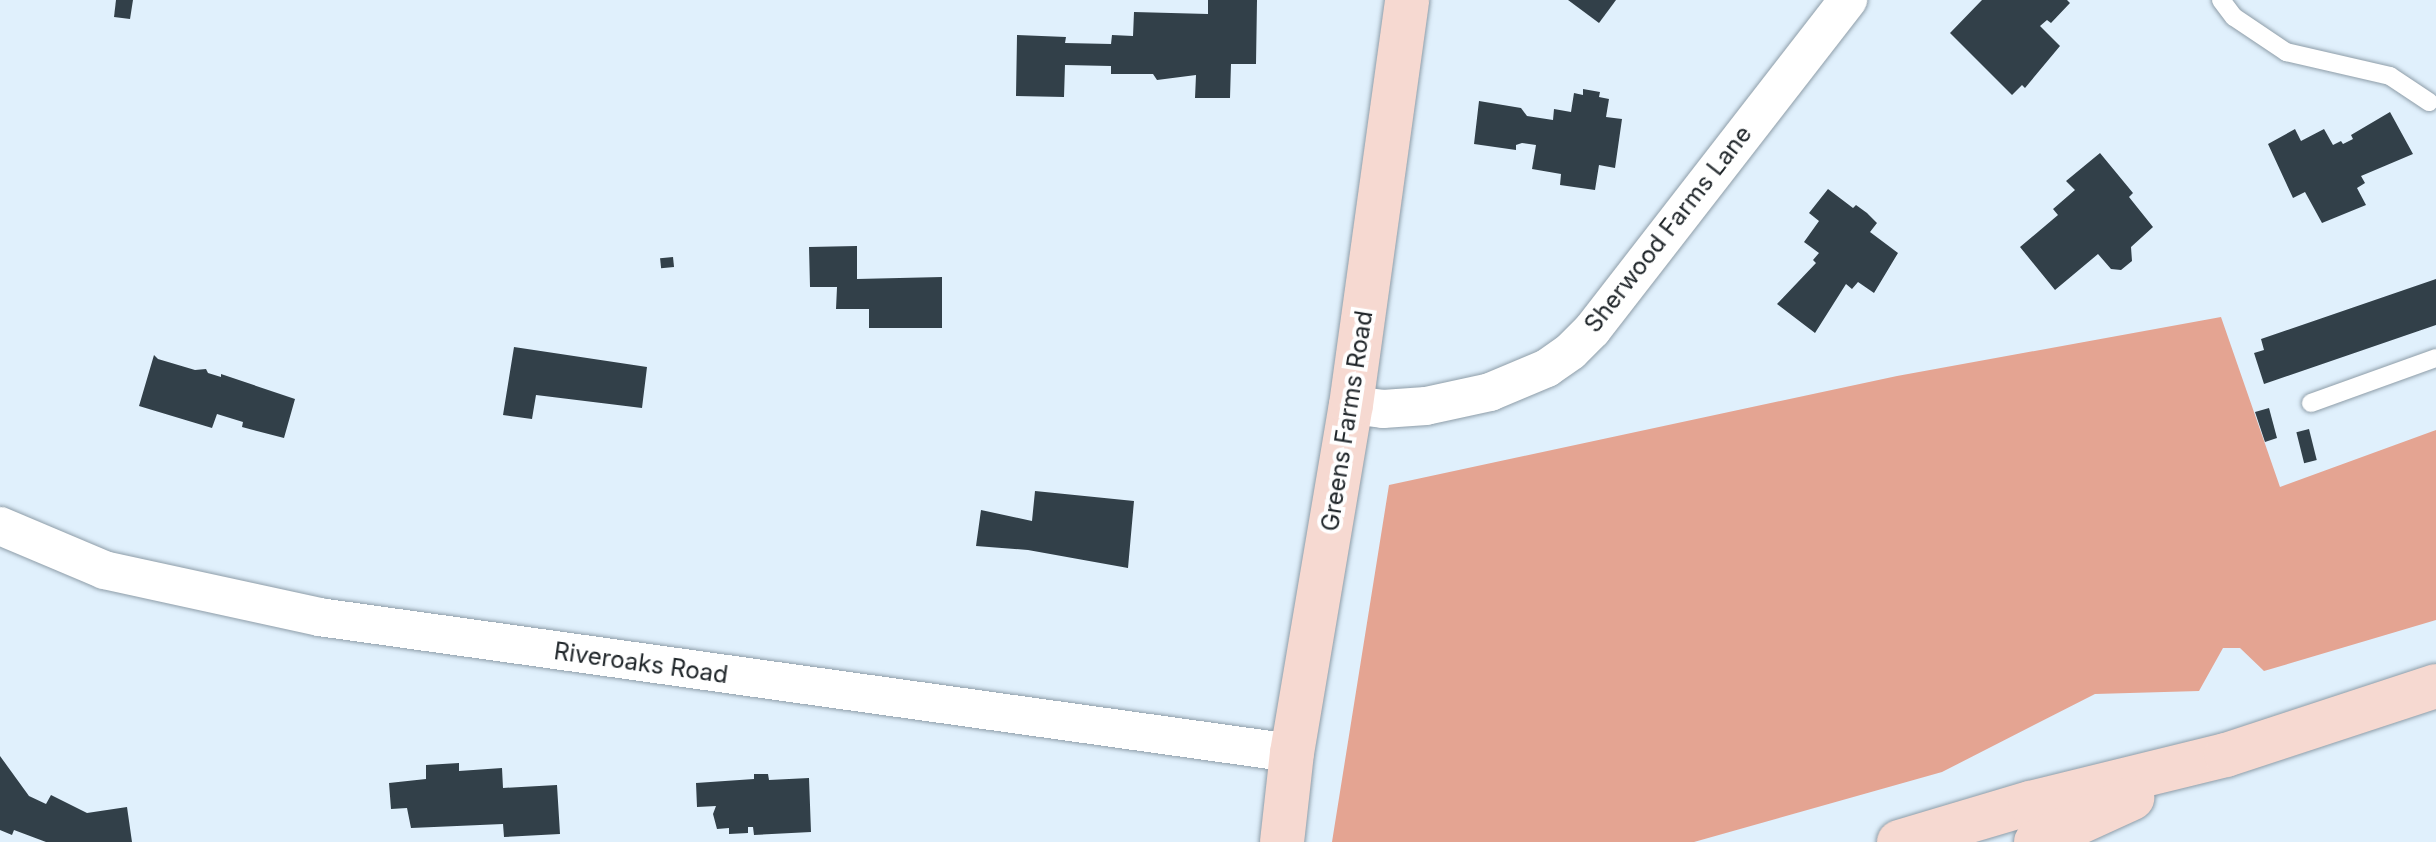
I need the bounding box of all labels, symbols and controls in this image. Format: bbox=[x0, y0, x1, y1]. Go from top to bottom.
street label: Sherwood Farms Lane bbox=[1578, 120, 1758, 338]
street label: Greens Farms Road bbox=[1315, 309, 1379, 533]
street label: Riveroaks Road bbox=[552, 637, 730, 689]

